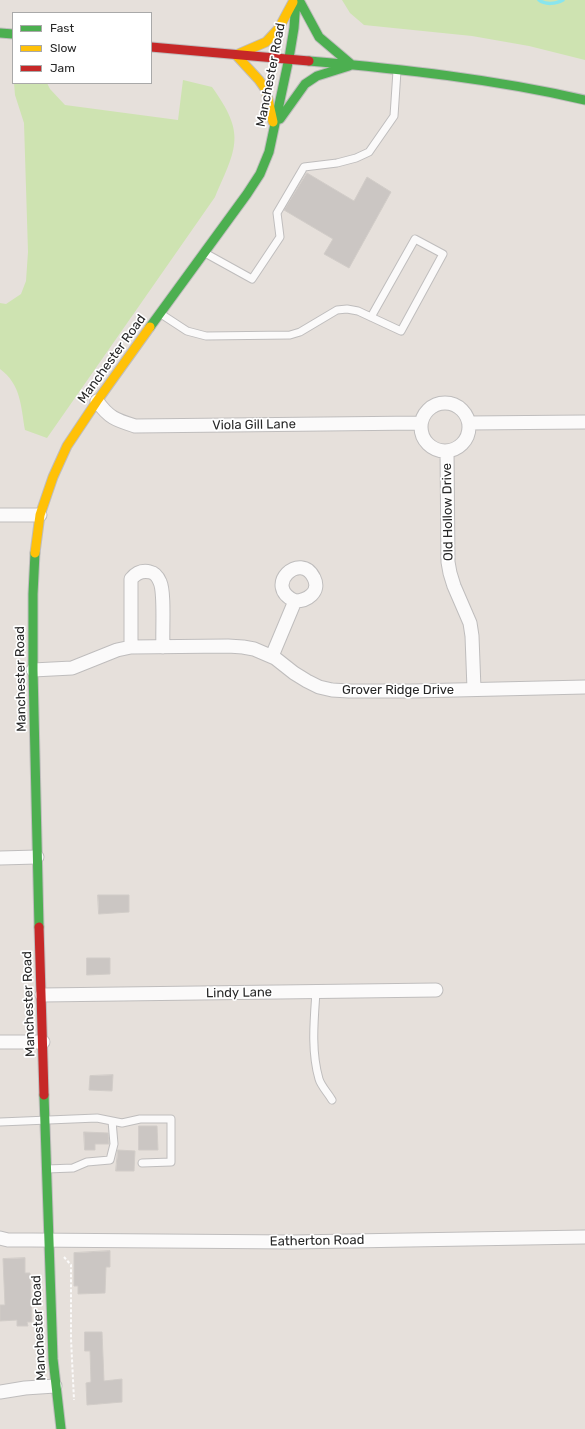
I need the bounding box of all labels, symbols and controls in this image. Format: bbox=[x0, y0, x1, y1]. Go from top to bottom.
legend bbox=[12, 12, 152, 84]
text: Fast bbox=[50, 21, 74, 35]
street label: Manchester Road bbox=[253, 22, 289, 128]
text: Slow bbox=[50, 41, 77, 55]
text: Jam bbox=[50, 61, 75, 75]
street label: Manchester Road bbox=[75, 312, 149, 406]
street label: Viola Gill Lane bbox=[212, 416, 296, 434]
street label: Old Hollow Drive bbox=[439, 463, 457, 561]
street label: Manchester Road bbox=[12, 626, 30, 732]
street label: Grover Ridge Drive bbox=[342, 682, 454, 698]
street label: Manchester Road bbox=[19, 951, 39, 1057]
street label: Lindy Lane bbox=[206, 985, 272, 1001]
street label: Eatherton Road bbox=[270, 1232, 364, 1250]
street label: Manchester Road bbox=[28, 1275, 50, 1381]

